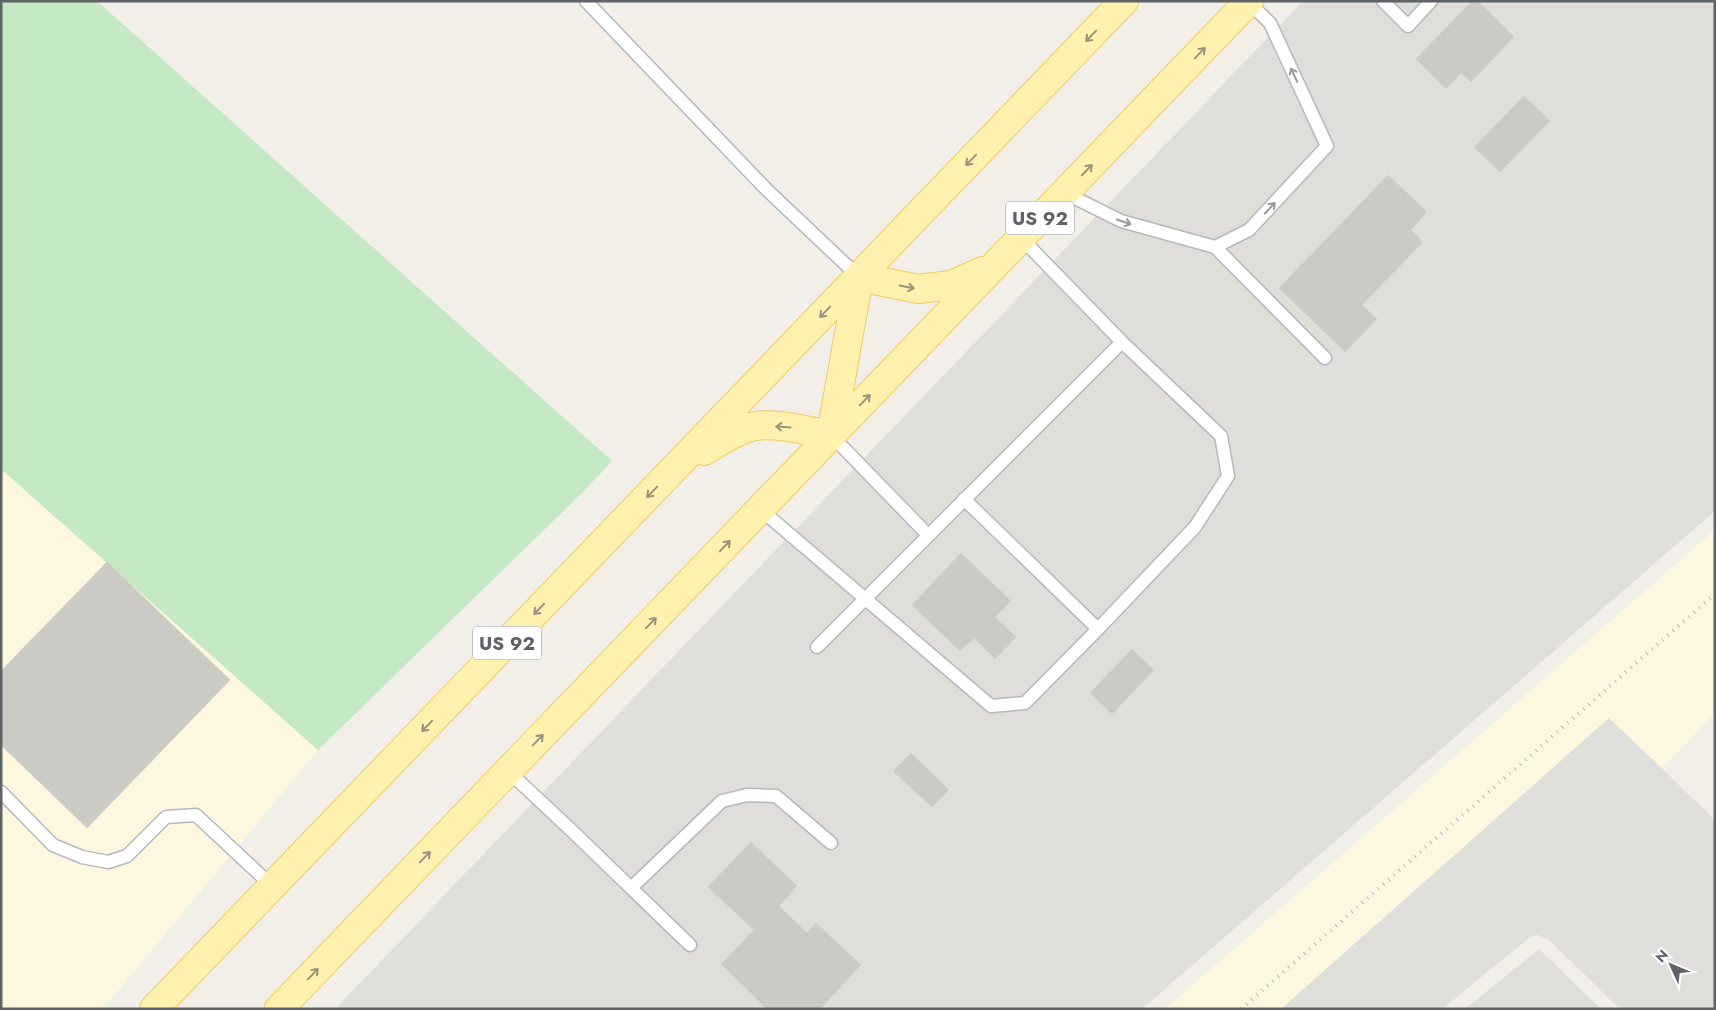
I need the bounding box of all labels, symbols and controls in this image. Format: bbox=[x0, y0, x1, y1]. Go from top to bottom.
one-way arrow bbox=[1085, 30, 1097, 42]
one-way arrow bbox=[1194, 46, 1206, 59]
one-way arrow bbox=[1289, 68, 1298, 83]
one-way arrow bbox=[965, 154, 978, 166]
one-way arrow bbox=[1081, 163, 1093, 176]
one-way arrow bbox=[1264, 201, 1276, 214]
road number: US 92 bbox=[1006, 202, 1074, 234]
one-way arrow bbox=[1116, 218, 1132, 227]
one-way arrow bbox=[898, 283, 914, 292]
one-way arrow bbox=[819, 306, 831, 318]
one-way arrow bbox=[859, 394, 871, 407]
one-way arrow bbox=[775, 423, 791, 432]
one-way arrow bbox=[646, 486, 658, 498]
one-way arrow bbox=[718, 540, 731, 552]
one-way arrow bbox=[533, 603, 545, 615]
one-way arrow bbox=[645, 616, 657, 629]
road number: US 92 bbox=[473, 626, 541, 660]
one-way arrow bbox=[420, 720, 433, 732]
one-way arrow bbox=[532, 733, 544, 746]
one-way arrow bbox=[419, 850, 431, 863]
north arrow bbox=[1646, 940, 1696, 990]
text: N bbox=[1651, 945, 1673, 967]
one-way arrow bbox=[306, 968, 318, 980]

